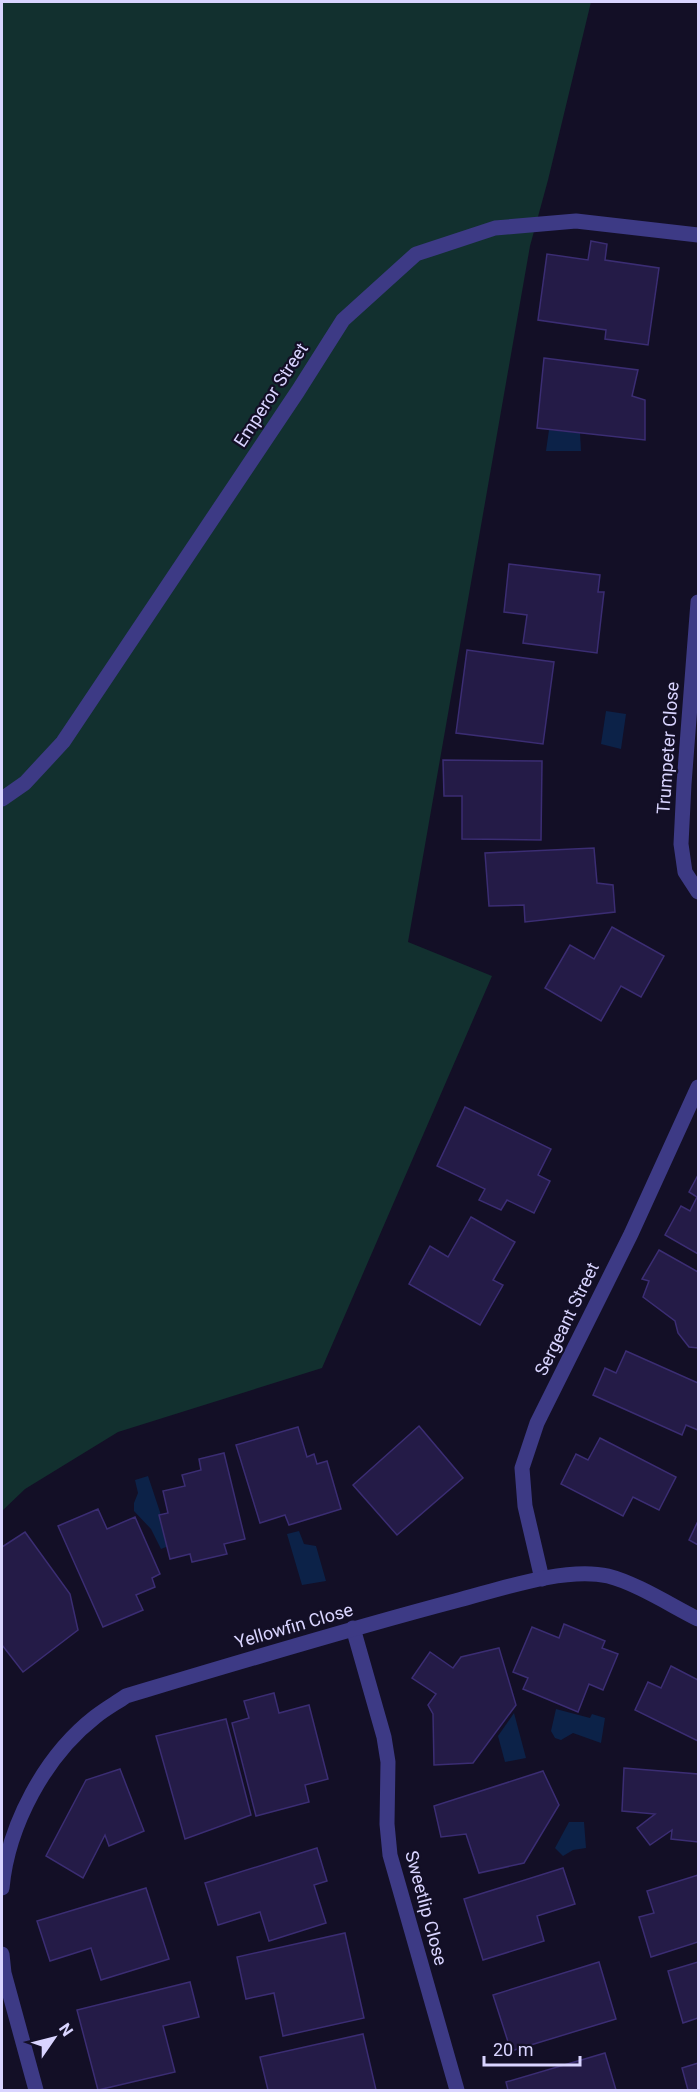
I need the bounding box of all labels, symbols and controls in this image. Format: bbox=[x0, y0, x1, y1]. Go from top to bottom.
street label: Emperor Street bbox=[229, 339, 312, 451]
street label: Trumpeter Close bbox=[652, 681, 683, 815]
street label: Sergeant Street bbox=[530, 1259, 603, 1379]
street label: Yellowfin Close bbox=[232, 1599, 355, 1652]
street label: Sweetlip Close bbox=[401, 1848, 452, 1967]
north arrow bbox=[24, 2008, 84, 2068]
text: N bbox=[55, 2020, 77, 2040]
scale bar bbox=[484, 2029, 580, 2067]
text: 20 m bbox=[493, 2039, 533, 2060]

